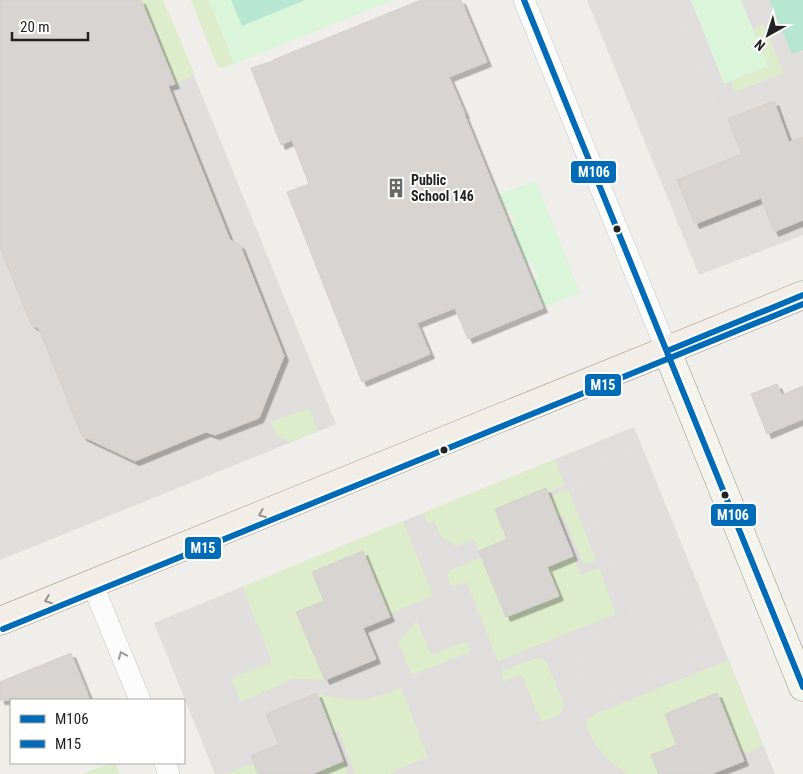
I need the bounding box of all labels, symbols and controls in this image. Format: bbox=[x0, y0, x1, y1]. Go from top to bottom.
scale bar bbox=[12, 10, 89, 42]
north arrow bbox=[743, 10, 793, 60]
text: 20 m bbox=[20, 18, 50, 36]
text: N bbox=[751, 36, 768, 54]
line badge: M106 bbox=[570, 160, 617, 184]
text: M106 bbox=[578, 164, 610, 180]
place label: Public School 146 bbox=[411, 172, 474, 204]
building icon: Public School 146 bbox=[385, 177, 407, 199]
unlabelled marker bbox=[612, 224, 622, 234]
line badge: M15 bbox=[584, 373, 622, 397]
text: M15 bbox=[591, 377, 615, 393]
unlabelled marker bbox=[439, 445, 449, 455]
unlabelled marker bbox=[720, 490, 730, 500]
line badge: M106 bbox=[710, 503, 757, 527]
text: M106 bbox=[717, 507, 749, 523]
one-way arrow bbox=[258, 509, 266, 519]
line badge: M15 bbox=[184, 536, 222, 560]
text: M15 bbox=[191, 540, 215, 556]
one-way arrow bbox=[44, 594, 53, 604]
one-way arrow bbox=[117, 651, 128, 660]
legend bbox=[10, 699, 185, 764]
text: M106 bbox=[55, 710, 89, 728]
text: M15 bbox=[55, 735, 81, 753]

